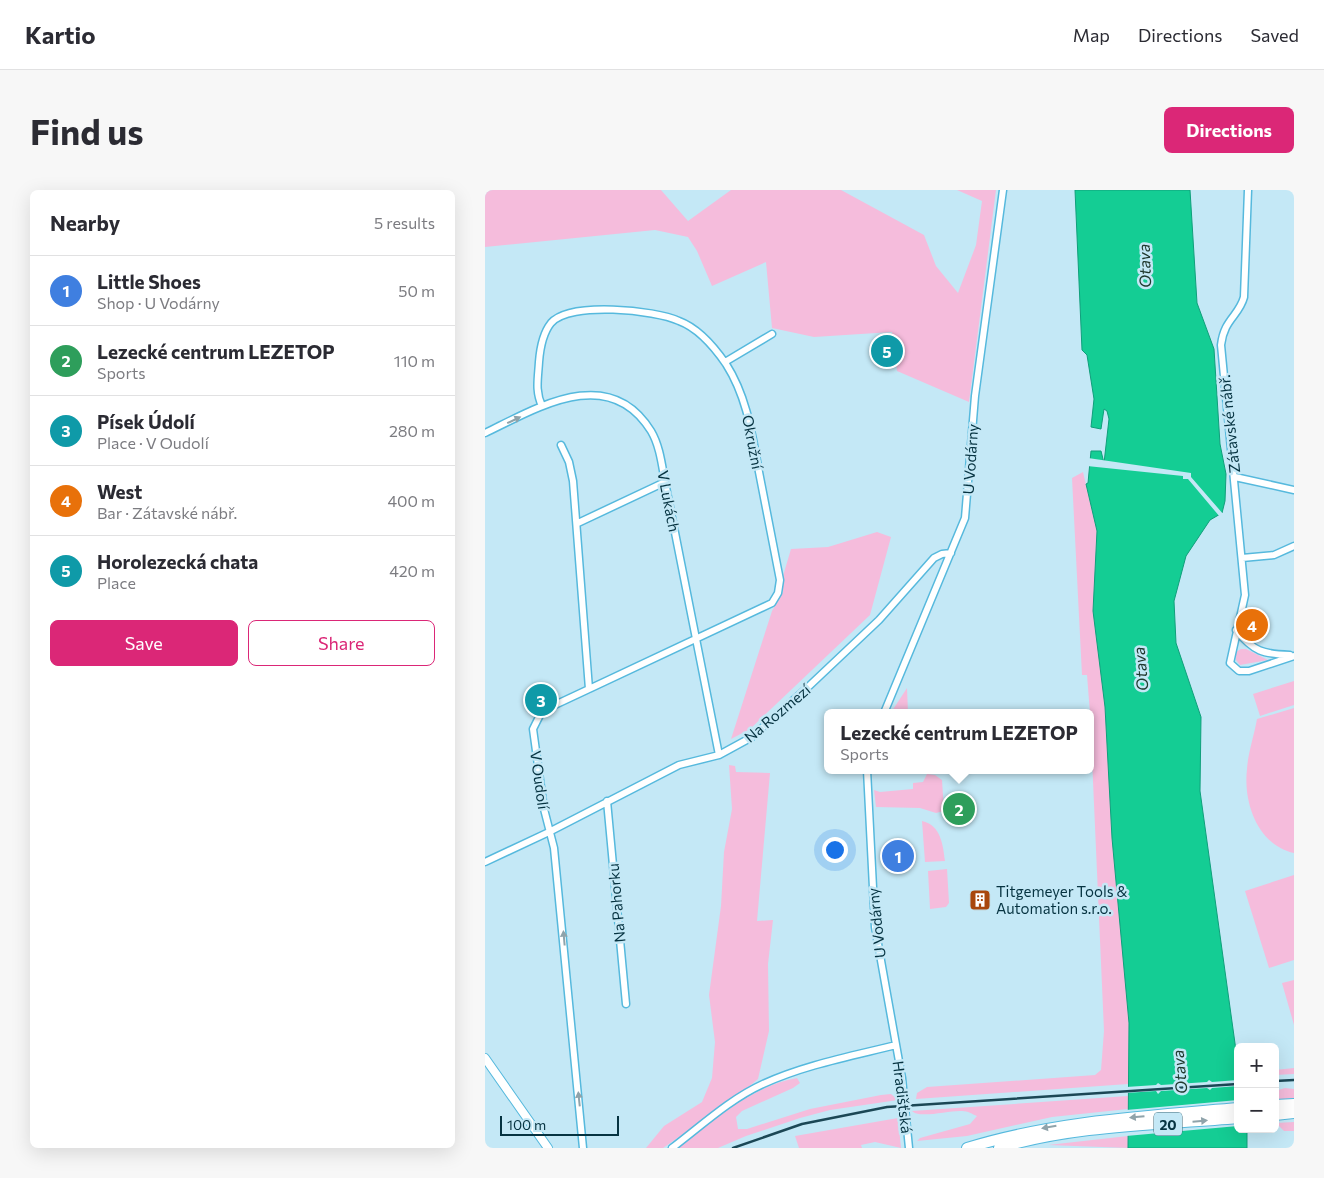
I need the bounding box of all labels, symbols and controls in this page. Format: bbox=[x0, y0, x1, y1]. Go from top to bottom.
text: Kartio bbox=[25, 20, 95, 49]
text: Map bbox=[1073, 24, 1110, 46]
text: Directions bbox=[1138, 24, 1222, 46]
text: Saved bbox=[1250, 24, 1299, 46]
button: Directions bbox=[1164, 107, 1294, 153]
text: Find us bbox=[30, 109, 144, 152]
text: Nearby bbox=[50, 210, 120, 235]
text: 5 results bbox=[374, 213, 435, 232]
water label: Otava bbox=[1134, 244, 1154, 288]
text: Little Shoes bbox=[97, 270, 201, 293]
text: 1 bbox=[62, 281, 70, 300]
text: 50 m bbox=[398, 281, 435, 300]
text: Shop · U Vodárny bbox=[97, 293, 220, 312]
pin: 5 bbox=[871, 332, 903, 370]
text: Lezecké centrum LEZETOP bbox=[97, 340, 335, 363]
text: 2 bbox=[61, 351, 71, 370]
text: 110 m bbox=[394, 351, 435, 370]
text: Sports bbox=[97, 363, 146, 382]
street label: Zátavské nábř. bbox=[1215, 374, 1243, 474]
text: Písek Údolí bbox=[97, 410, 195, 433]
street label: Okružní bbox=[739, 413, 767, 472]
one-way arrow bbox=[506, 415, 521, 424]
text: 3 bbox=[61, 421, 71, 440]
text: 280 m bbox=[389, 421, 435, 440]
street label: U Vodárny bbox=[959, 423, 981, 495]
text: Place · V Oudolí bbox=[97, 433, 209, 452]
street label: V Lukách bbox=[654, 469, 684, 533]
text: West bbox=[97, 480, 142, 503]
text: 4 bbox=[61, 491, 71, 510]
text: 400 m bbox=[387, 491, 435, 510]
text: Bar · Zátavské nábř. bbox=[97, 503, 237, 522]
text: Horolezecká chata bbox=[97, 550, 258, 573]
text: 5 bbox=[61, 561, 71, 580]
text: 420 m bbox=[389, 561, 435, 580]
text: Place bbox=[97, 573, 136, 592]
pin: 4 bbox=[1236, 606, 1268, 644]
button: Save bbox=[50, 620, 238, 666]
button: Share bbox=[248, 620, 435, 666]
water label: Otava bbox=[1129, 646, 1151, 692]
street label: Na Rozmezí bbox=[740, 680, 814, 746]
pin: 3 bbox=[525, 681, 557, 719]
popup bbox=[824, 709, 1094, 774]
text: Lezecké centrum LEZETOP bbox=[840, 721, 1078, 744]
text: Sports bbox=[840, 744, 889, 763]
street label: V Oudolí bbox=[527, 749, 553, 812]
pin: 2 bbox=[943, 790, 975, 828]
your location bbox=[822, 837, 848, 863]
pin: 1 bbox=[882, 837, 914, 875]
street label: Na Pahorku bbox=[604, 863, 628, 943]
place label: Titgemeyer Tools & Automation s.r.o. bbox=[996, 882, 1128, 917]
street label: U Vodárny bbox=[863, 887, 889, 959]
building icon: Titgemeyer Tools & Automation s.r.o. bbox=[968, 888, 992, 912]
one-way arrow bbox=[560, 929, 568, 945]
map controls bbox=[1234, 1043, 1279, 1133]
button: + bbox=[1234, 1043, 1279, 1088]
water label: Otava bbox=[1168, 1049, 1190, 1095]
street label: Hradišťská bbox=[890, 1060, 916, 1134]
button: − bbox=[1234, 1088, 1279, 1133]
one-way arrow bbox=[575, 1091, 583, 1107]
road number: 20 bbox=[1154, 1112, 1182, 1136]
scale bar bbox=[500, 1113, 619, 1136]
one-way arrow bbox=[1129, 1113, 1145, 1121]
text: 100 m bbox=[507, 1116, 546, 1133]
one-way arrow bbox=[1192, 1117, 1208, 1125]
one-way arrow bbox=[1041, 1124, 1057, 1132]

